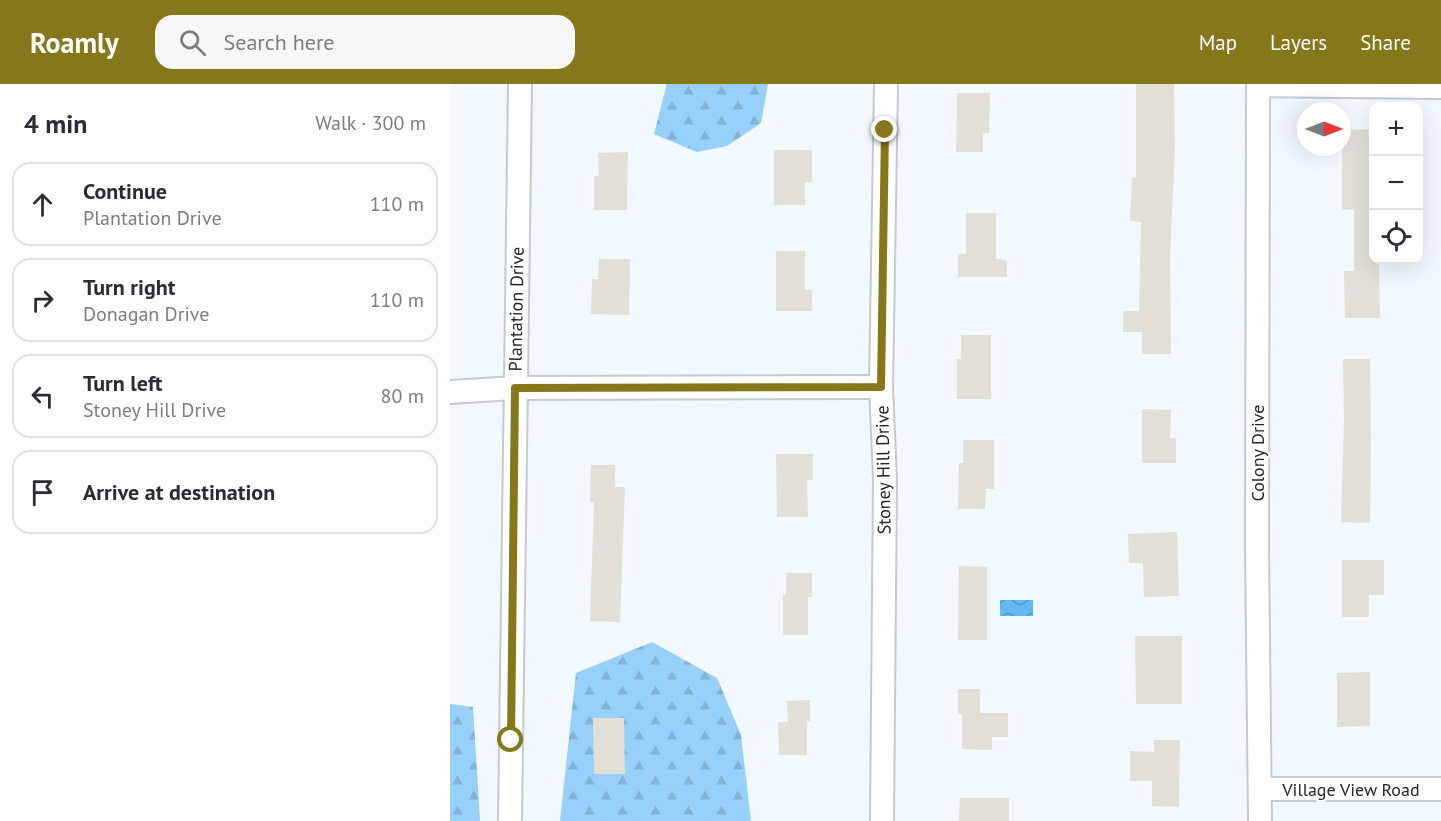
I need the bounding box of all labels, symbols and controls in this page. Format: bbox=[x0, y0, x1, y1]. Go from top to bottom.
search box bbox=[155, 15, 575, 69]
text: Roamly bbox=[30, 24, 119, 61]
icon: search bbox=[176, 26, 209, 59]
text: Search here bbox=[224, 28, 335, 56]
text: Map bbox=[1199, 29, 1237, 56]
text: Layers bbox=[1270, 29, 1327, 56]
text: Share bbox=[1360, 29, 1411, 56]
north arrow bbox=[1297, 102, 1351, 156]
map controls bbox=[1369, 102, 1423, 264]
button: + bbox=[1369, 102, 1423, 156]
text: 4 min bbox=[24, 107, 87, 140]
text: Walk · 300 m bbox=[315, 110, 426, 136]
route end bbox=[871, 116, 897, 142]
button: − bbox=[1369, 156, 1423, 210]
text: Continue bbox=[83, 177, 167, 205]
icon: ahead bbox=[26, 188, 59, 221]
text: 110 m bbox=[370, 191, 424, 217]
text: Plantation Drive bbox=[83, 205, 222, 231]
button: locate bbox=[1369, 210, 1423, 264]
street label: Plantation Drive bbox=[503, 246, 529, 372]
text: Turn right bbox=[83, 273, 175, 301]
icon: right bbox=[26, 284, 59, 317]
text: 110 m bbox=[370, 287, 424, 313]
text: Donagan Drive bbox=[83, 301, 209, 327]
text: Turn left bbox=[83, 369, 163, 397]
icon: left bbox=[26, 380, 59, 413]
text: 80 m bbox=[381, 383, 424, 409]
text: Stoney Hill Drive bbox=[83, 397, 226, 423]
street label: Stoney Hill Drive bbox=[870, 405, 896, 535]
street label: Colony Drive bbox=[1246, 405, 1269, 501]
icon: arrive bbox=[26, 476, 59, 509]
text: Arrive at destination bbox=[83, 478, 275, 506]
route start bbox=[497, 726, 523, 752]
street label: Village View Road bbox=[1281, 778, 1420, 801]

